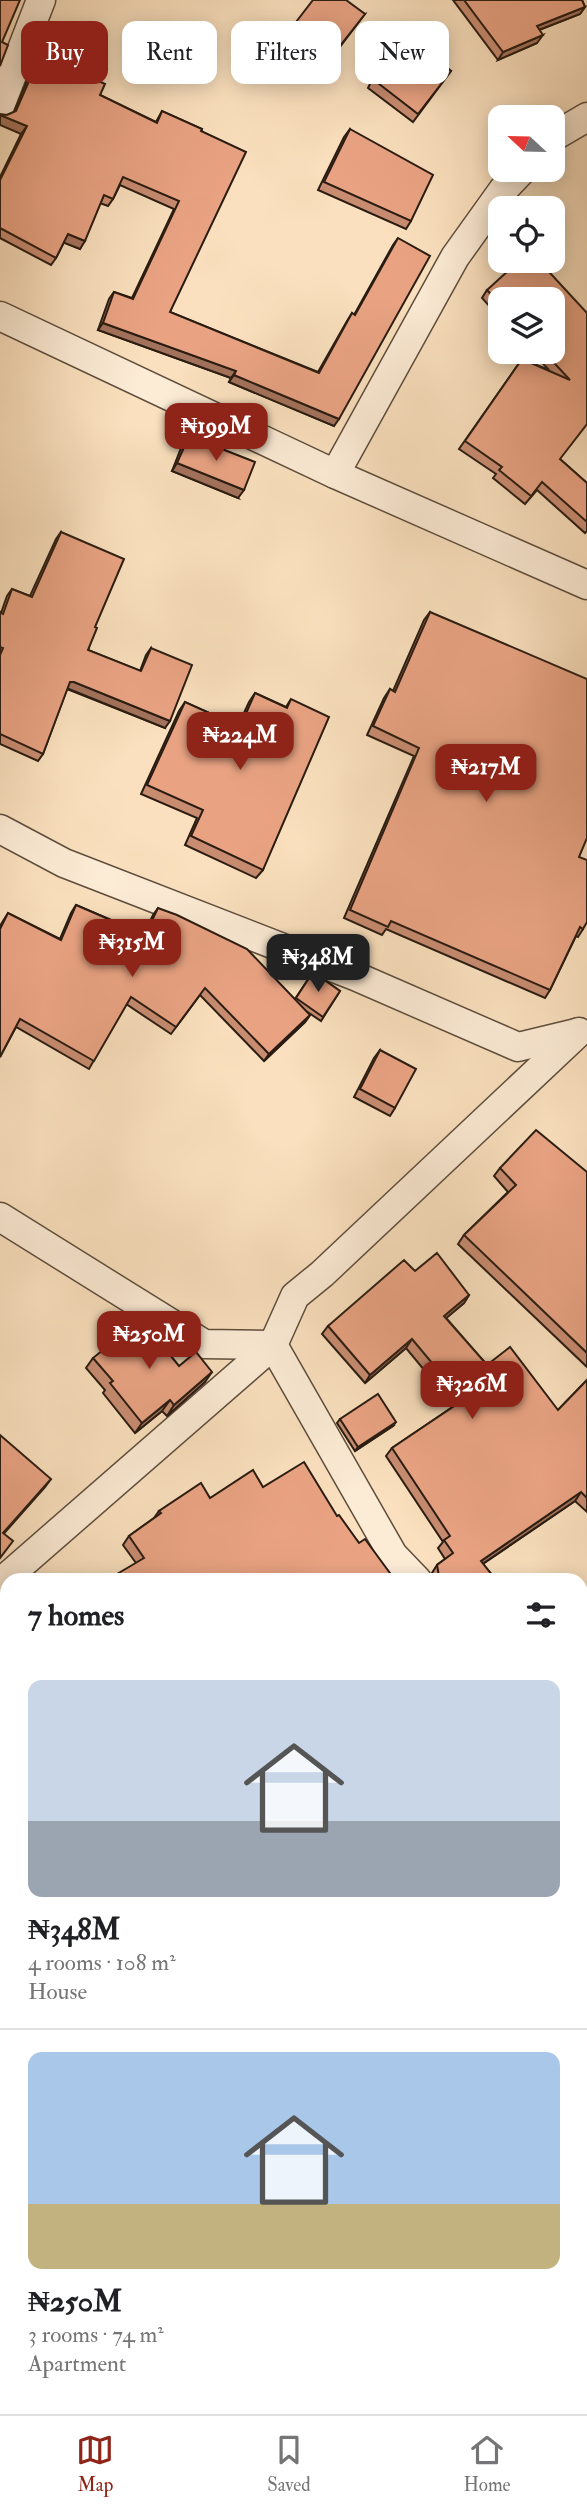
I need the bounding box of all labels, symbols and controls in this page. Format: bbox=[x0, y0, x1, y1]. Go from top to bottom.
chip: Buy bbox=[21, 21, 108, 84]
chip: Rent bbox=[122, 21, 217, 84]
chip: Filters bbox=[231, 21, 341, 84]
chip: New bbox=[355, 21, 449, 84]
north arrow bbox=[488, 105, 565, 182]
map controls bbox=[488, 105, 565, 364]
button: locate bbox=[488, 196, 565, 273]
button: layers bbox=[488, 287, 565, 364]
pin: ₦199M bbox=[167, 404, 265, 463]
text: ₦199M bbox=[181, 411, 251, 440]
pin: ₦224M bbox=[191, 712, 289, 772]
text: ₦224M bbox=[203, 720, 277, 749]
pin: ₦217M bbox=[437, 744, 535, 804]
text: ₦217M bbox=[451, 752, 521, 781]
pin: ₦315M bbox=[83, 920, 181, 979]
text: ₦315M bbox=[99, 927, 165, 956]
pin: ₦348M bbox=[269, 934, 367, 994]
text: ₦348M bbox=[283, 942, 353, 971]
pin: ₦250M bbox=[100, 1312, 198, 1371]
text: ₦250M bbox=[113, 1319, 185, 1348]
pin: ₦326M bbox=[423, 1362, 521, 1421]
text: ₦326M bbox=[437, 1369, 507, 1398]
icon: filters bbox=[522, 1596, 560, 1634]
text: 7 homes bbox=[28, 1597, 124, 1634]
icon: home bbox=[231, 1725, 357, 1851]
text: ₦348M bbox=[28, 1911, 120, 1948]
text: 4 rooms · 108 m² bbox=[28, 1948, 176, 1977]
text: House bbox=[28, 1977, 87, 2006]
icon: home bbox=[231, 2097, 357, 2223]
text: ₦250M bbox=[28, 2283, 122, 2320]
text: 3 rooms · 74 m² bbox=[28, 2320, 164, 2349]
text: Apartment bbox=[28, 2349, 126, 2378]
tab: Map bbox=[76, 2431, 114, 2497]
tab: Saved bbox=[267, 2431, 311, 2497]
tab: Home bbox=[463, 2431, 511, 2497]

